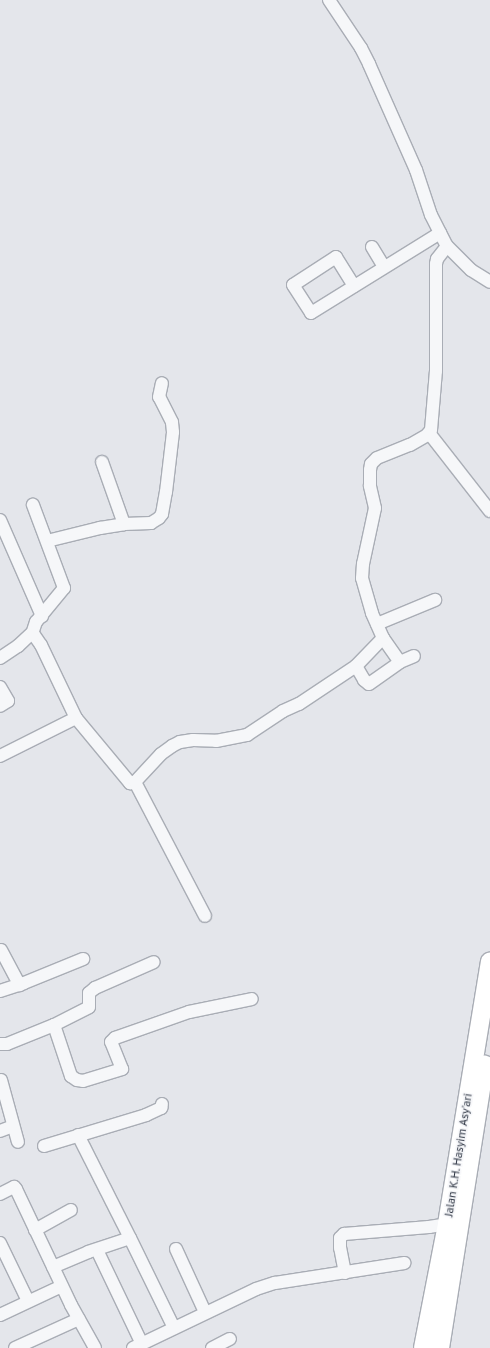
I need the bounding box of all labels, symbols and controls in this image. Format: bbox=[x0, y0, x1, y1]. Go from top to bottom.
street label: Jalan K.H. Hasyim Asy'ari bbox=[441, 1092, 475, 1218]

